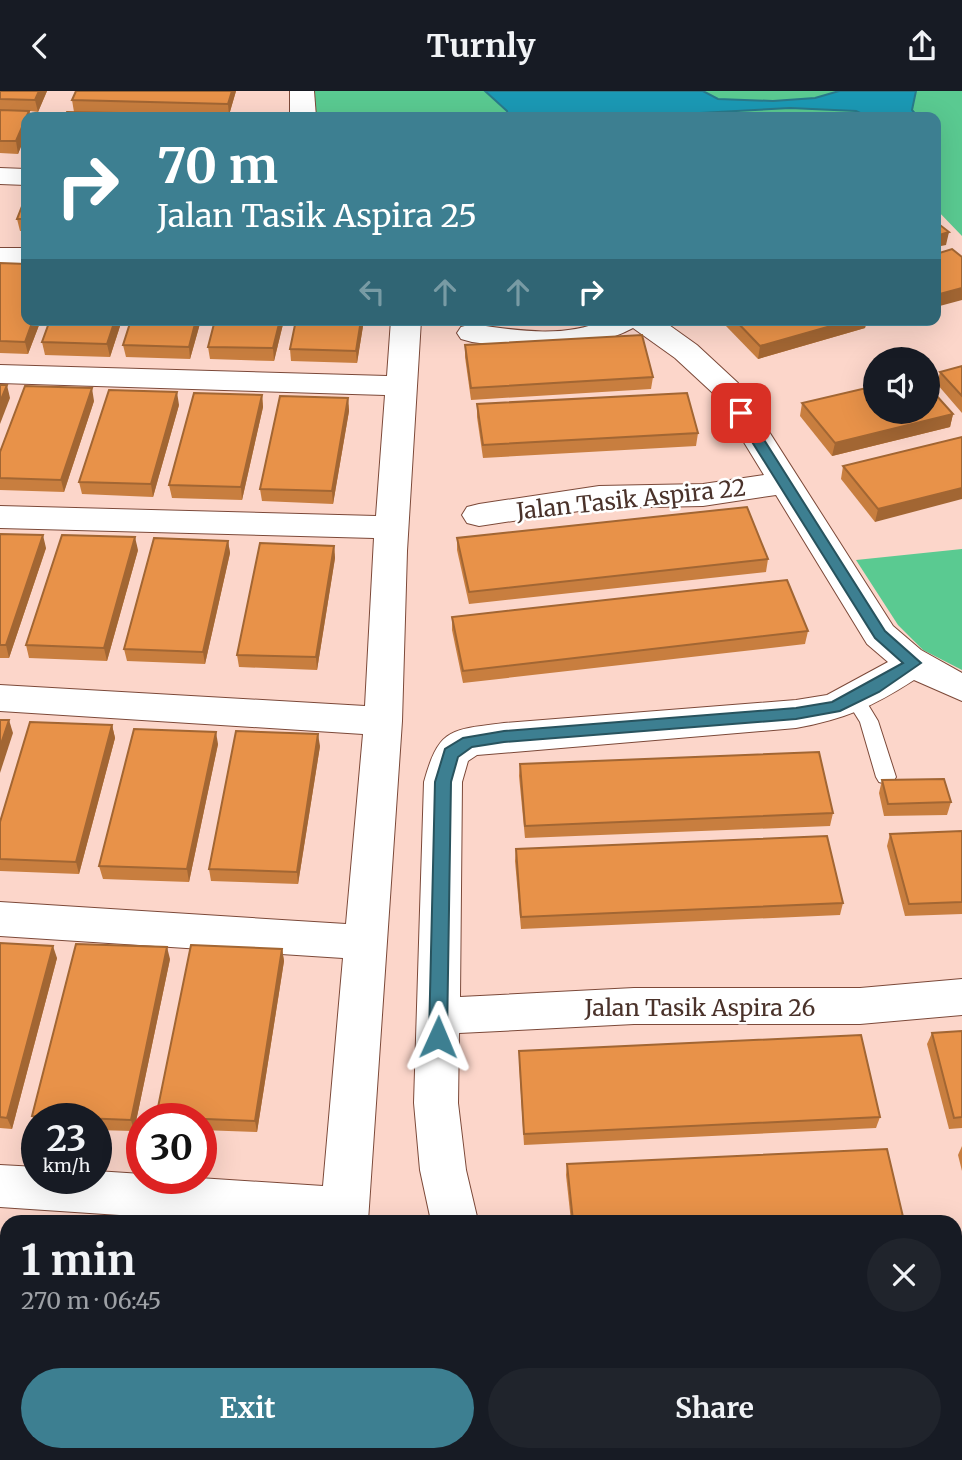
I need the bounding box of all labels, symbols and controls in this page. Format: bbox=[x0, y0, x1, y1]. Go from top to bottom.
text: Turnly bbox=[427, 26, 535, 66]
icon: back bbox=[21, 27, 59, 65]
icon: share bbox=[903, 27, 941, 65]
text: 70 m bbox=[157, 135, 278, 196]
icon: right bbox=[42, 140, 133, 231]
text: Jalan Tasik Aspira 25 bbox=[157, 196, 477, 236]
icon: left bbox=[353, 273, 391, 311]
icon: ahead bbox=[426, 273, 464, 311]
icon: ahead bbox=[499, 273, 537, 311]
icon: right bbox=[572, 273, 610, 311]
map controls bbox=[863, 347, 940, 424]
button: sound bbox=[863, 347, 940, 424]
pin bbox=[711, 383, 771, 443]
icon: arrive bbox=[722, 394, 760, 432]
street label: Jalan Tasik Aspira 22 bbox=[514, 473, 747, 526]
street label: Jalan Tasik Aspira 26 bbox=[584, 993, 815, 1022]
position arrow bbox=[401, 1000, 475, 1074]
speed limit sign: 30 bbox=[126, 1103, 217, 1194]
text: 23 bbox=[47, 1117, 86, 1161]
text: km/h bbox=[43, 1154, 90, 1177]
text: 1 min bbox=[21, 1234, 135, 1286]
button: close bbox=[867, 1238, 941, 1312]
text: 270 m · 06:45 bbox=[21, 1286, 161, 1315]
button: Exit bbox=[21, 1368, 474, 1448]
button: Share bbox=[488, 1368, 941, 1448]

